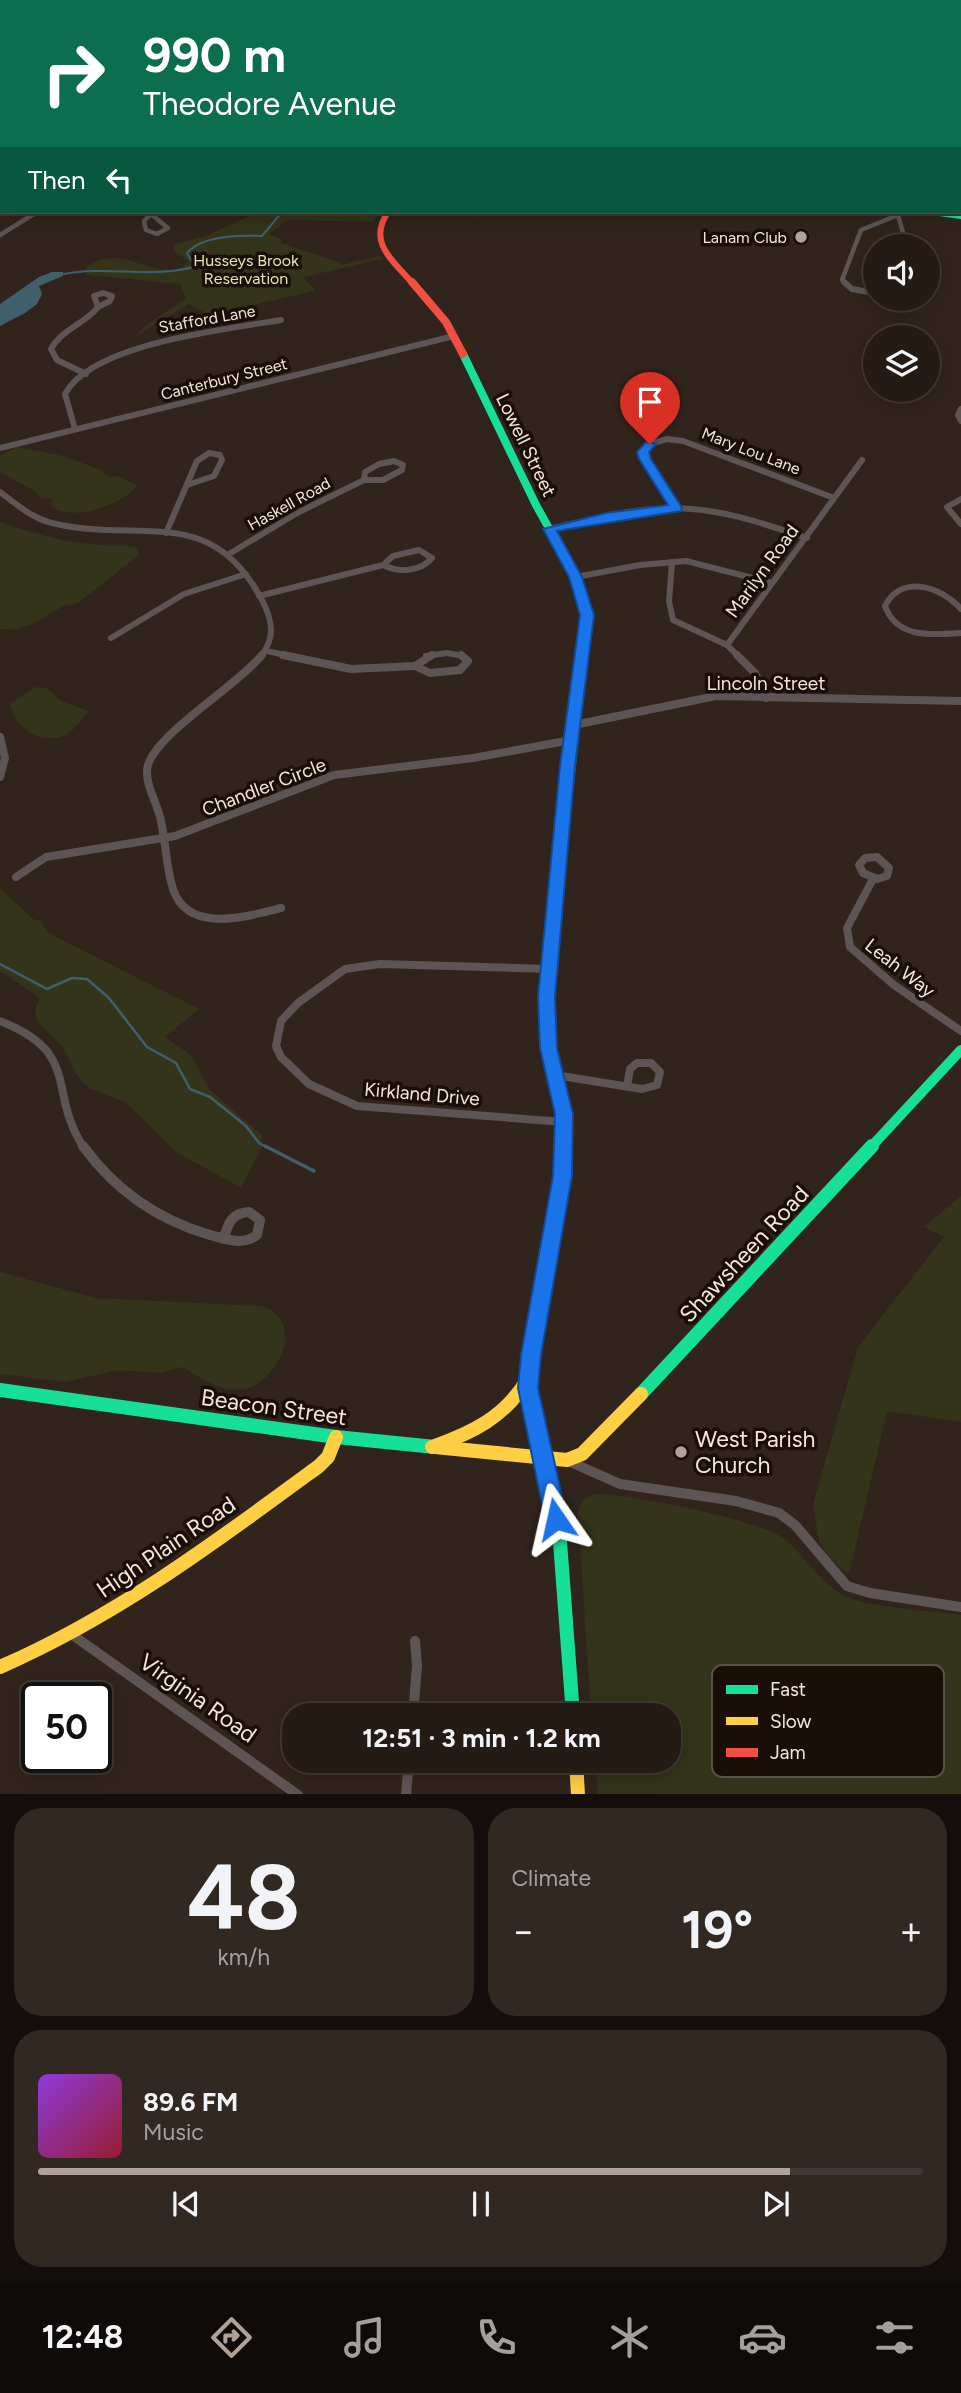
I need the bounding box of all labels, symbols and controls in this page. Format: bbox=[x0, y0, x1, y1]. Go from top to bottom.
text: 990 m bbox=[143, 25, 286, 84]
icon: right bbox=[28, 28, 119, 119]
text: Theodore Avenue bbox=[143, 85, 396, 123]
icon: left bbox=[100, 161, 138, 199]
text: Then bbox=[28, 164, 86, 196]
place label: Lanam Club bbox=[703, 228, 787, 247]
marker: Lanam Club bbox=[793, 229, 809, 245]
map controls bbox=[863, 234, 940, 402]
button: sound bbox=[863, 234, 940, 311]
park label: Husseys Brook Reservation bbox=[193, 251, 299, 288]
street label: Stafford Lane bbox=[157, 301, 257, 337]
button: layers bbox=[863, 325, 940, 402]
street label: Canterbury Street bbox=[159, 354, 289, 404]
pin bbox=[620, 372, 680, 444]
icon: arrive bbox=[631, 383, 669, 421]
street label: Lowell Street bbox=[491, 390, 561, 500]
street label: Mary Lou Lane bbox=[699, 423, 803, 479]
street label: Haskell Road bbox=[244, 473, 334, 535]
street label: Marilyn Road bbox=[720, 520, 804, 622]
street label: Lincoln Street bbox=[707, 672, 825, 695]
street label: Chandler Circle bbox=[199, 753, 329, 821]
street label: Leah Way bbox=[861, 934, 939, 1002]
street label: Kirkland Drive bbox=[363, 1077, 481, 1111]
street label: Shawsheen Road bbox=[674, 1180, 814, 1328]
street label: Beacon Street bbox=[199, 1383, 349, 1431]
place label: West Parish Church bbox=[695, 1425, 815, 1479]
marker: West Parish Church bbox=[673, 1444, 689, 1460]
position arrow bbox=[519, 1482, 593, 1556]
street label: High Plain Road bbox=[91, 1490, 241, 1604]
street label: Virginia Road bbox=[134, 1647, 262, 1749]
legend bbox=[712, 1665, 944, 1777]
text: Fast bbox=[770, 1678, 806, 1701]
speed limit sign: 50 bbox=[21, 1682, 112, 1773]
text: Slow bbox=[770, 1710, 812, 1733]
text: 12:51 · 3 min · 1.2 km bbox=[362, 1722, 601, 1754]
text: Jam bbox=[770, 1741, 806, 1764]
text: 48 bbox=[187, 1843, 300, 1952]
text: Climate bbox=[512, 1864, 591, 1892]
text: 19° bbox=[681, 1899, 753, 1961]
text: − bbox=[512, 1908, 535, 1954]
text: + bbox=[899, 1908, 923, 1954]
text: km/h bbox=[217, 1943, 270, 1971]
text: 89.6 FM bbox=[143, 2086, 238, 2118]
text: Music bbox=[143, 2118, 204, 2146]
icon: previous bbox=[167, 2185, 205, 2223]
icon: pause bbox=[462, 2185, 500, 2223]
icon: next bbox=[757, 2185, 795, 2223]
icon: directions bbox=[207, 2313, 256, 2362]
icon: music bbox=[340, 2313, 389, 2362]
icon: phone bbox=[472, 2313, 521, 2362]
icon: climate bbox=[605, 2313, 654, 2362]
icon: car bbox=[738, 2313, 787, 2362]
icon: filters bbox=[870, 2313, 919, 2362]
text: 12:48 bbox=[42, 2318, 123, 2356]

